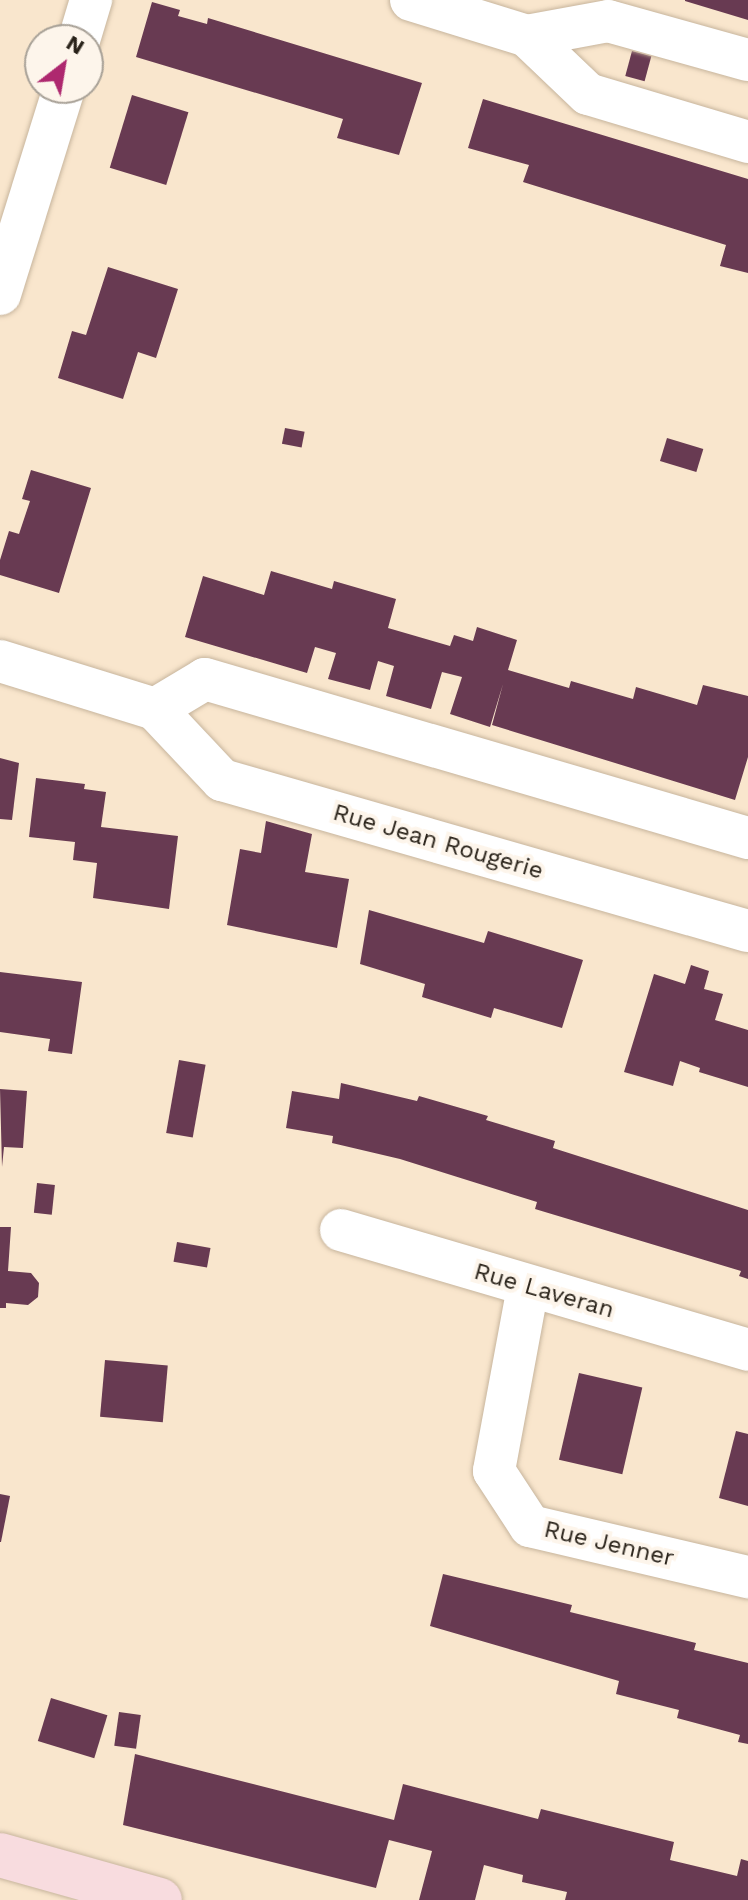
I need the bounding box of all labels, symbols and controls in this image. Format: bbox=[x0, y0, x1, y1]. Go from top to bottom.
north arrow bbox=[24, 24, 104, 104]
text: N bbox=[62, 30, 89, 60]
street label: Rue Jean Rougerie bbox=[329, 798, 547, 886]
street label: Rue Laveran bbox=[471, 1257, 617, 1325]
street label: Rue Jenner bbox=[541, 1515, 677, 1573]

